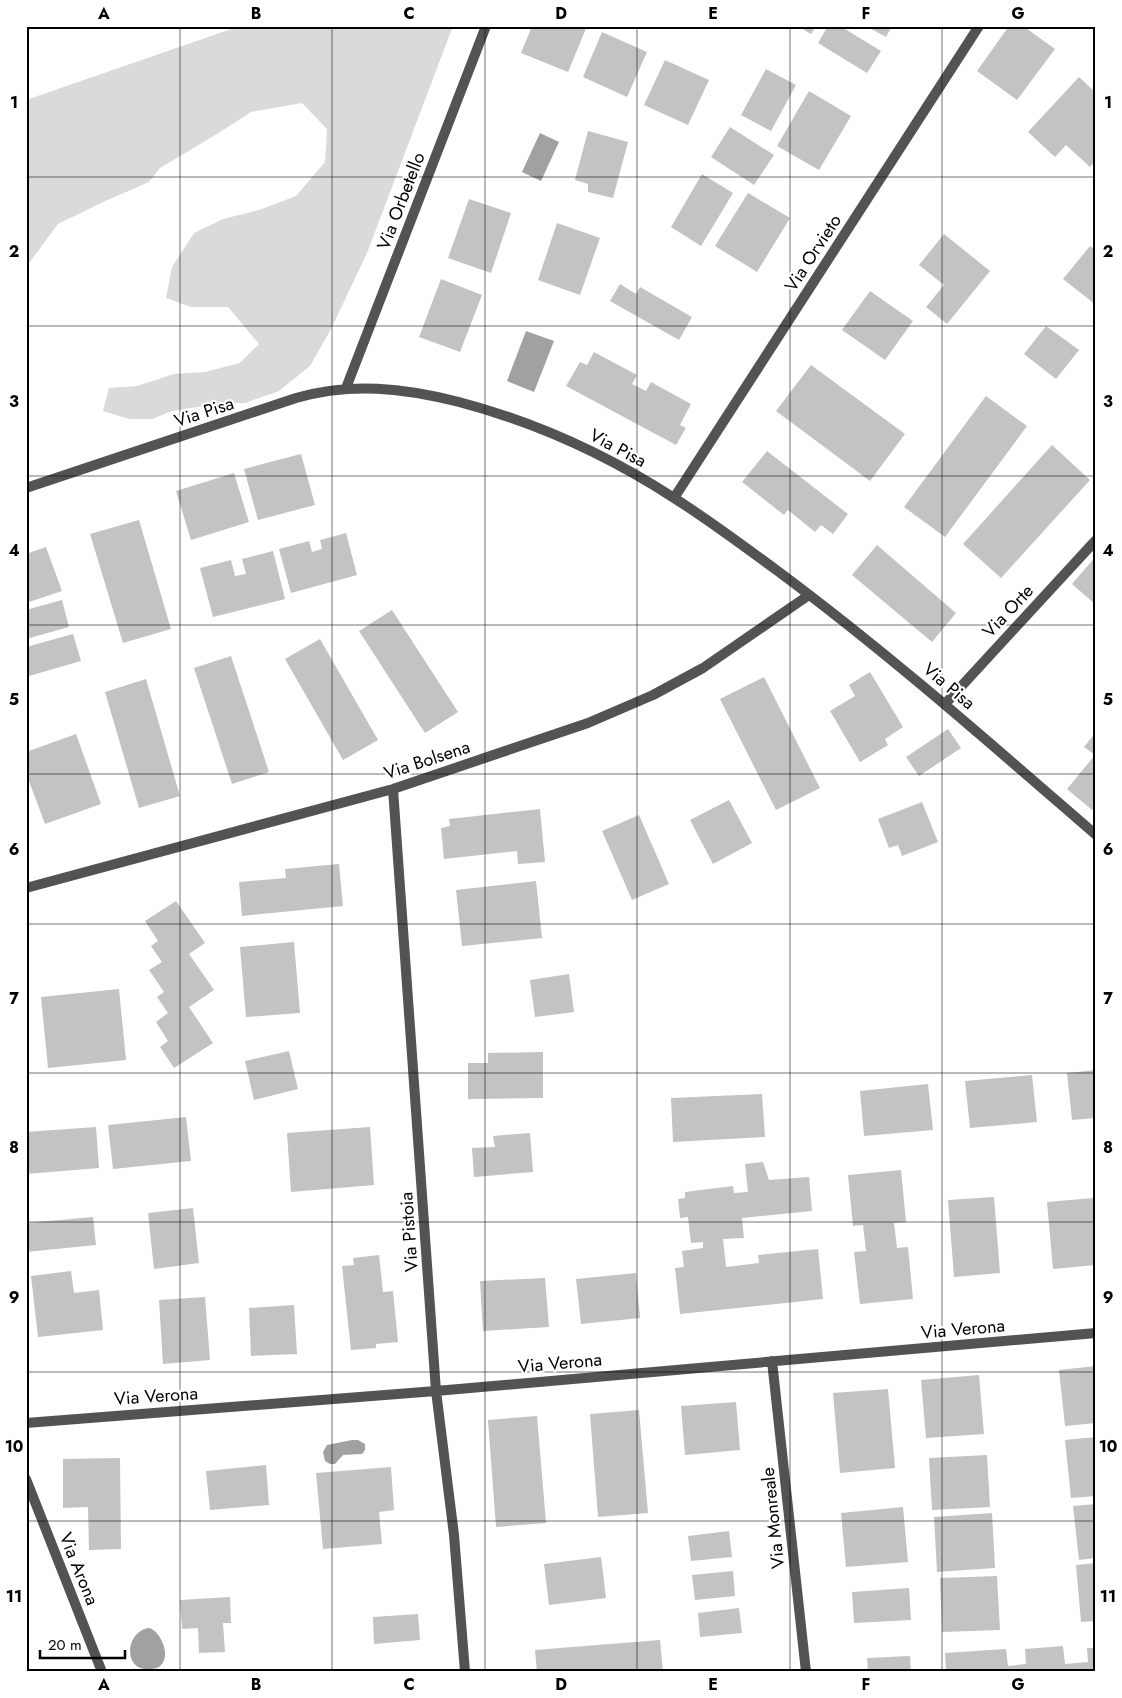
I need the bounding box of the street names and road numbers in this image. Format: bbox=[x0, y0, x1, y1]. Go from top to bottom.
street label: Via Orbetello bbox=[371, 148, 432, 253]
street label: Via Orvieto bbox=[778, 209, 848, 297]
street label: Via Pisa bbox=[171, 390, 237, 434]
street label: Via Pisa bbox=[585, 422, 651, 474]
street label: Via Orte bbox=[976, 579, 1040, 643]
street label: Via Pisa bbox=[917, 656, 981, 716]
street label: Via Bolsena bbox=[381, 734, 473, 786]
street label: Via Pistoia bbox=[393, 1191, 425, 1273]
street label: Via Verona bbox=[920, 1312, 1006, 1346]
street label: Via Verona bbox=[517, 1346, 603, 1380]
street label: Via Verona bbox=[113, 1380, 199, 1412]
street label: Via Monreale bbox=[755, 1466, 791, 1570]
street label: Via Arona bbox=[53, 1529, 105, 1609]

